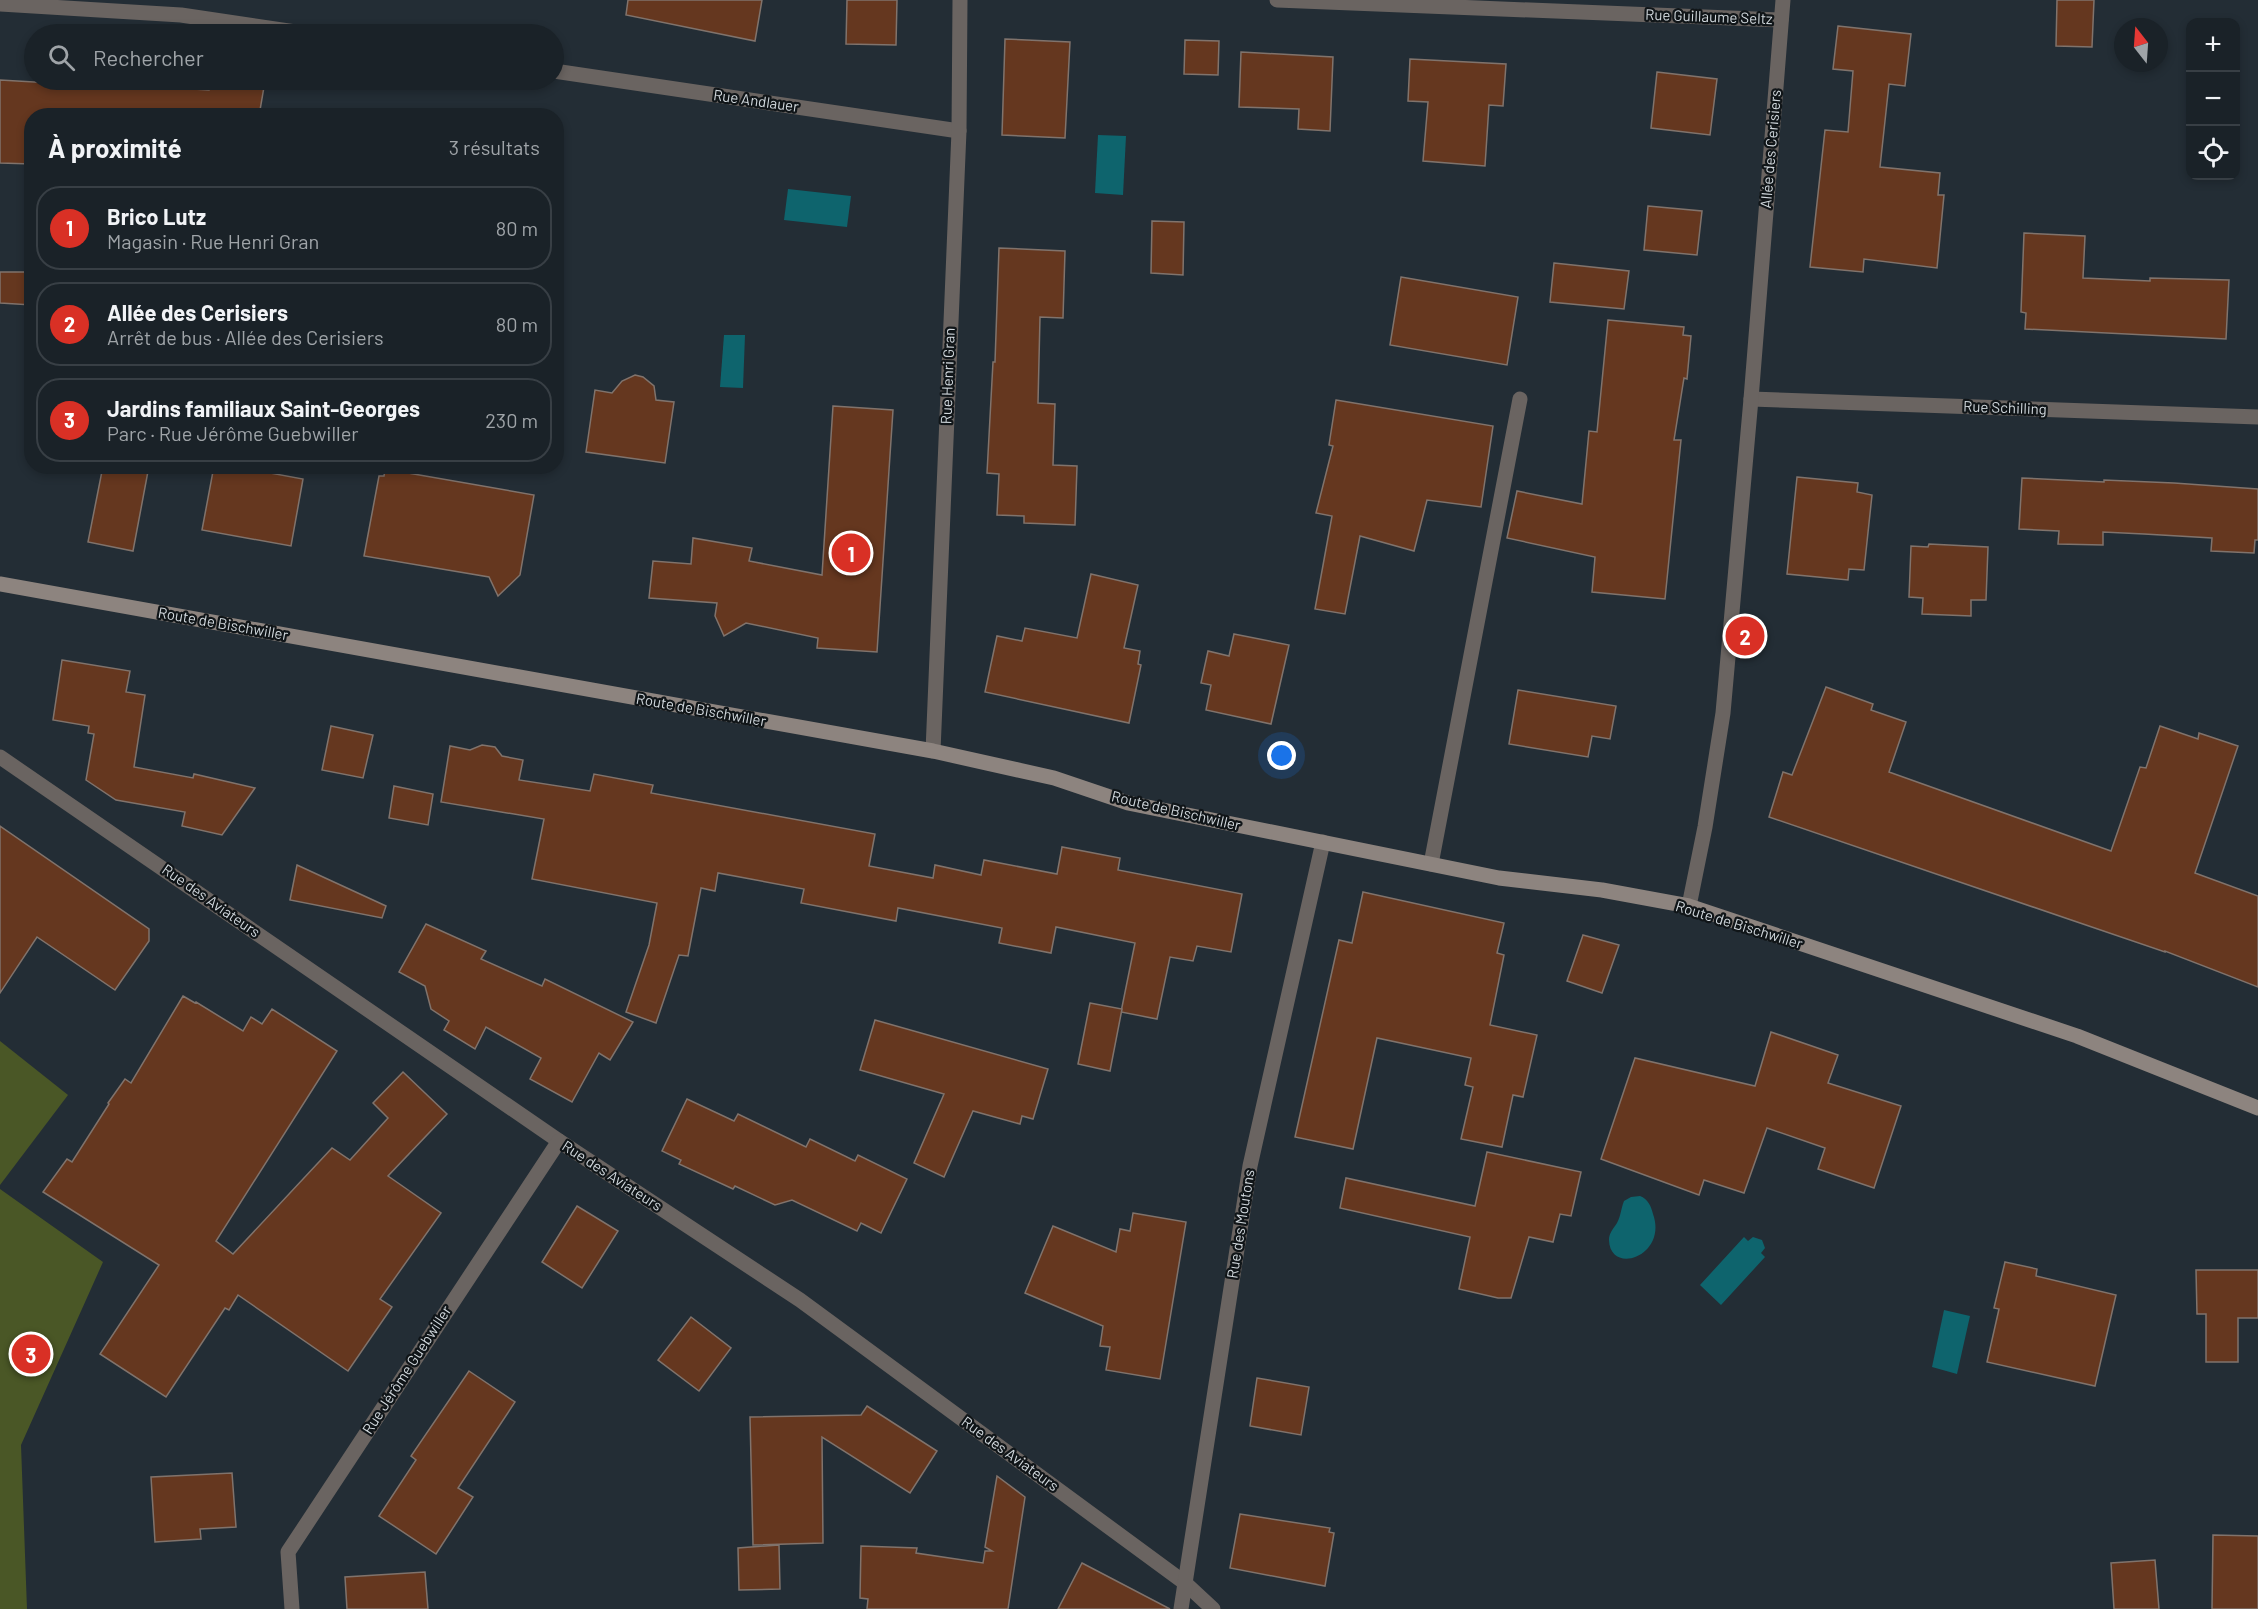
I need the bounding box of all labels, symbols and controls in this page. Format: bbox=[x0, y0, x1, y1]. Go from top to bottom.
street label: Rue Guillaume Seltz bbox=[1645, 5, 1773, 27]
north arrow bbox=[2114, 18, 2168, 72]
map controls bbox=[2186, 18, 2240, 180]
button: + bbox=[2186, 18, 2240, 72]
search box bbox=[24, 24, 564, 90]
icon: search bbox=[45, 41, 78, 74]
text: Rechercher bbox=[93, 44, 204, 70]
button: − bbox=[2186, 72, 2240, 126]
street label: Rue Andlauer bbox=[712, 85, 801, 115]
street label: Allée des Cerisiers bbox=[1756, 89, 1784, 209]
button: locate bbox=[2186, 126, 2240, 180]
text: À proximité bbox=[48, 132, 182, 163]
text: 3 résultats bbox=[449, 135, 540, 159]
text: Brico Lutz bbox=[107, 203, 206, 229]
text: 1 bbox=[66, 216, 73, 240]
text: 80 m bbox=[496, 216, 538, 240]
text: Magasin · Rue Henri Gran bbox=[107, 229, 319, 253]
text: Allée des Cerisiers bbox=[107, 299, 288, 325]
text: 2 bbox=[64, 312, 75, 336]
text: 80 m bbox=[496, 312, 538, 336]
text: Arrêt de bus · Allée des Cerisiers bbox=[107, 325, 384, 349]
street label: Rue Henri Gran bbox=[936, 327, 958, 425]
text: Jardins familiaux Saint-Georges bbox=[107, 395, 420, 421]
street label: Rue Schilling bbox=[1963, 397, 2047, 417]
text: 3 bbox=[64, 408, 75, 432]
text: 230 m bbox=[485, 408, 538, 432]
text: Parc · Rue Jérôme Guebwiller bbox=[107, 421, 359, 445]
pin: 1 bbox=[832, 530, 870, 576]
street label: Route de Bischwiller bbox=[157, 603, 290, 643]
pin: 2 bbox=[1726, 614, 1764, 658]
street label: Route de Bischwiller bbox=[635, 689, 768, 729]
your location bbox=[1267, 741, 1296, 770]
street label: Route de Bischwiller bbox=[1110, 786, 1243, 834]
street label: Rue des Aviateurs bbox=[159, 860, 264, 941]
street label: Route de Bischwiller bbox=[1674, 896, 1806, 952]
street label: Rue des Aviateurs bbox=[559, 1136, 666, 1214]
street label: Rue des Moutons bbox=[1223, 1168, 1258, 1280]
street label: Rue Jérôme Guebwiller bbox=[358, 1301, 455, 1437]
pin: 3 bbox=[12, 1332, 51, 1376]
street label: Rue des Aviateurs bbox=[959, 1412, 1063, 1494]

